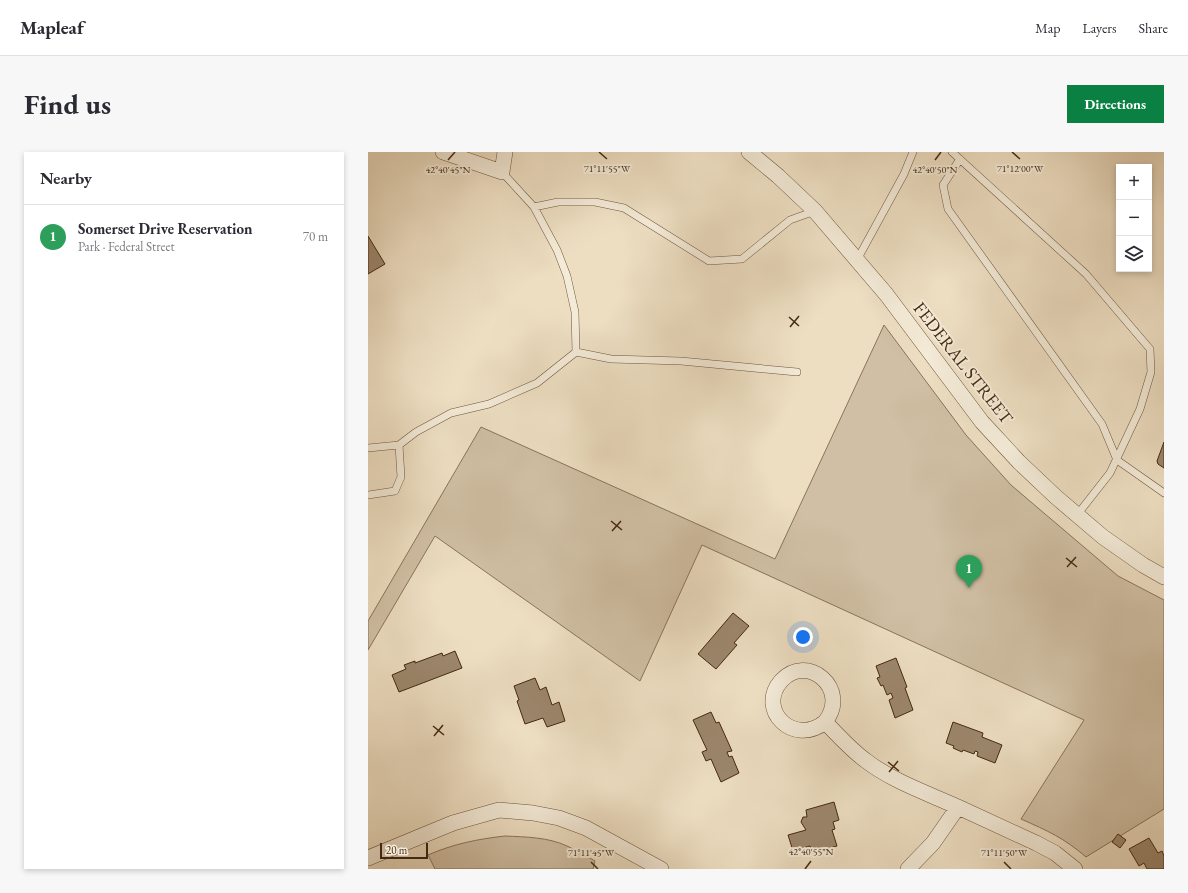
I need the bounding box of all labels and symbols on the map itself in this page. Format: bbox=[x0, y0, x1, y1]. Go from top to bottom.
text: 71°11'55"W bbox=[584, 162, 631, 175]
text: 71°12'00"W bbox=[997, 162, 1044, 175]
text: 42°40'45"N bbox=[426, 163, 471, 176]
text: 42°40'50"N bbox=[913, 163, 958, 176]
street label: FEDERAL STREET bbox=[909, 297, 1019, 429]
pin: 1 bbox=[956, 555, 982, 588]
your location bbox=[793, 627, 813, 647]
scale bar bbox=[380, 841, 428, 860]
text: 42°40'55"N bbox=[789, 845, 834, 858]
text: 71°11'45"W bbox=[568, 846, 615, 859]
text: 71°11'50"W bbox=[981, 846, 1028, 859]

